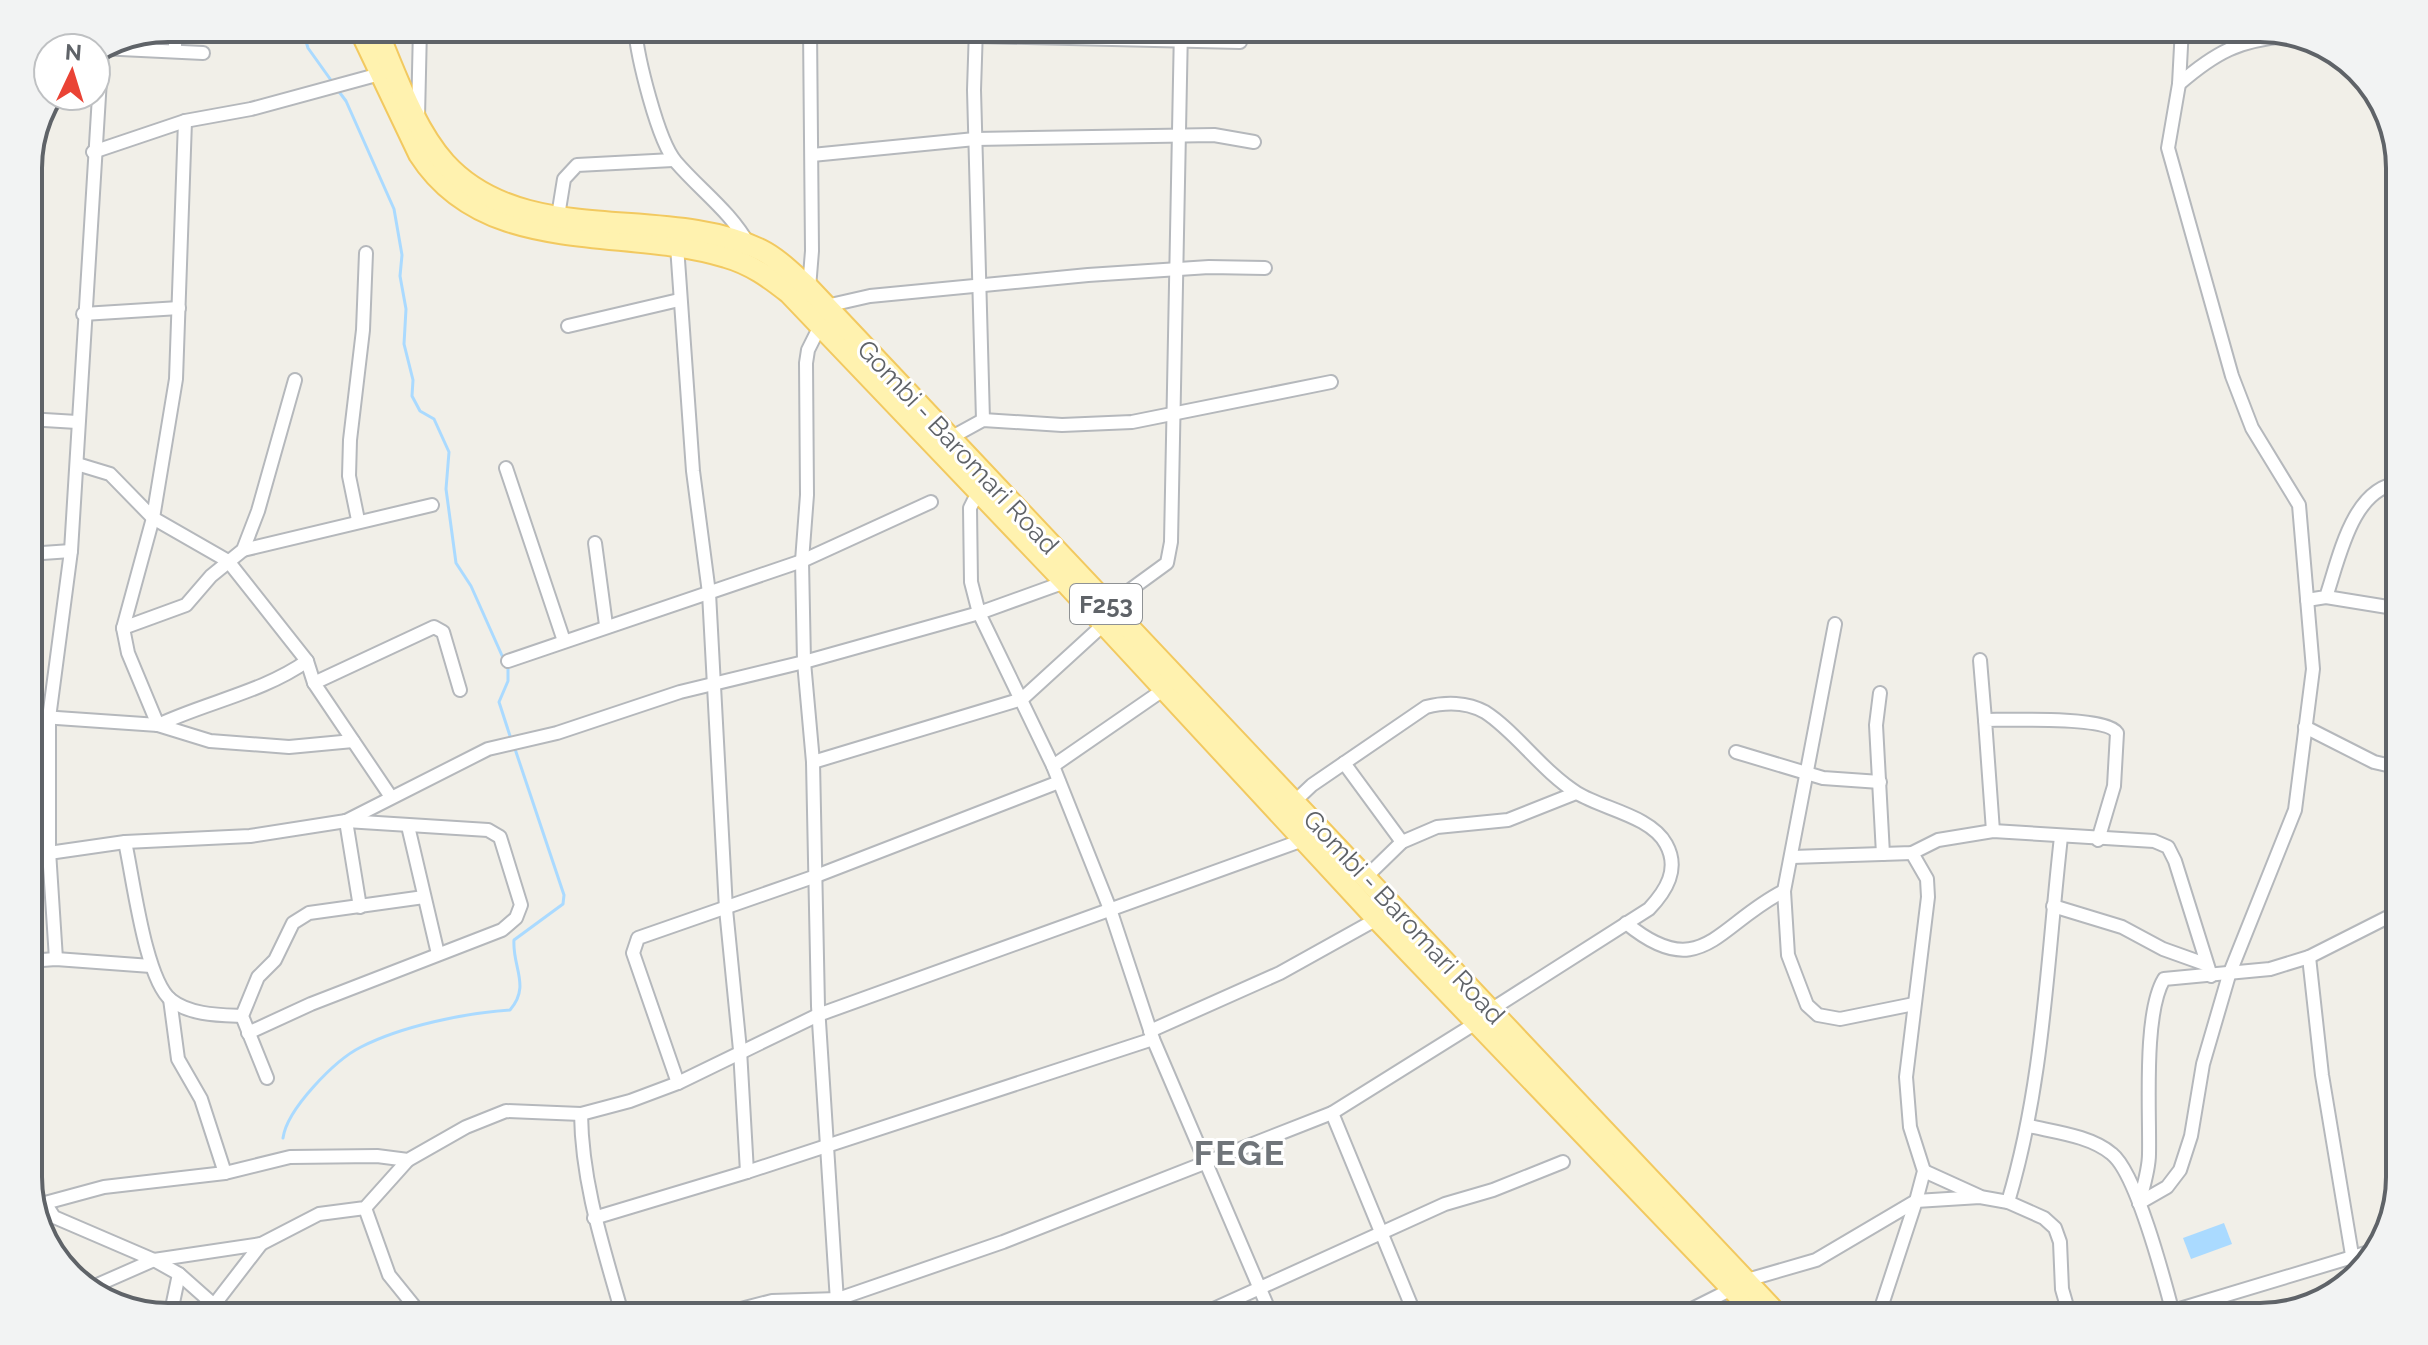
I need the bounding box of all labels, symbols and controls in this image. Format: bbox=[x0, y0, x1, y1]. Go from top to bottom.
north arrow bbox=[32, 32, 112, 112]
text: N bbox=[64, 38, 83, 66]
street label: Gombi - Baromari Road bbox=[851, 334, 1065, 560]
road number: F253 bbox=[1070, 584, 1142, 624]
street label: Gombi - Baromari Road bbox=[1297, 804, 1511, 1030]
district label: FEGE bbox=[1194, 1133, 1286, 1173]

